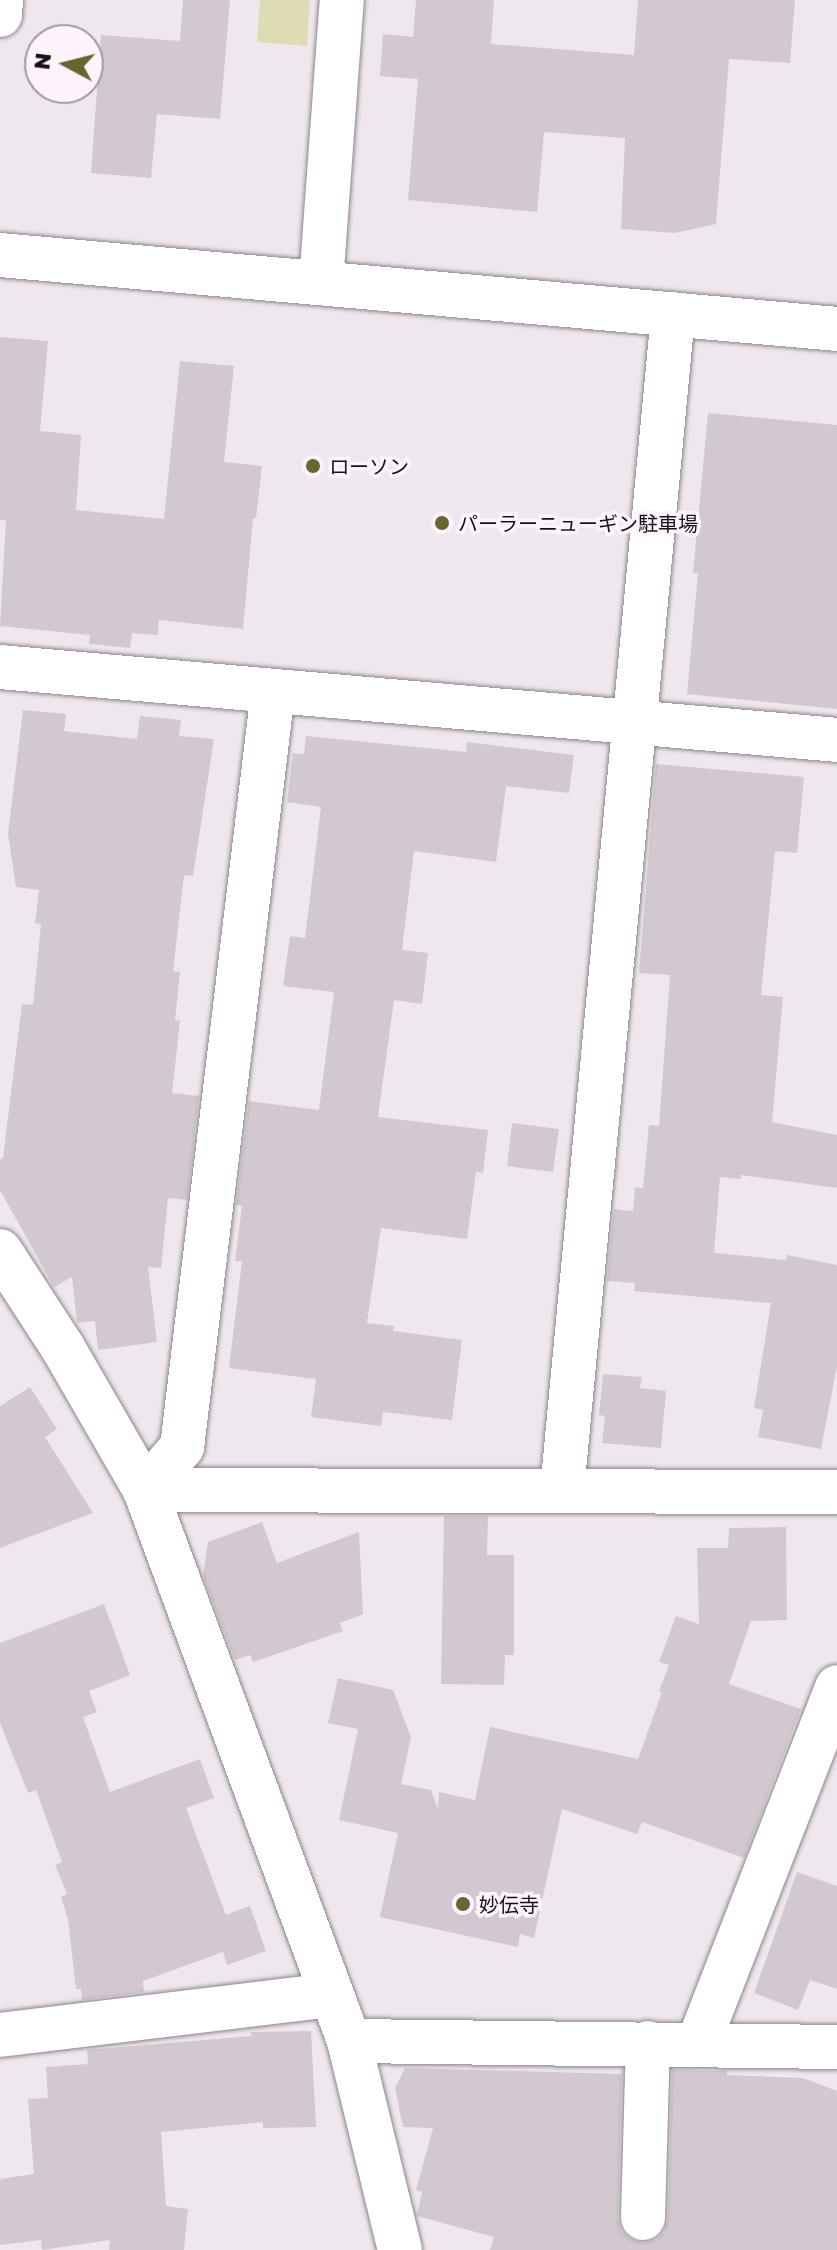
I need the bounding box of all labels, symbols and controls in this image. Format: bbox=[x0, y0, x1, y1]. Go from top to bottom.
north arrow bbox=[24, 24, 104, 104]
text: N bbox=[27, 51, 56, 71]
place label: ローソン bbox=[329, 454, 409, 478]
marker: ローソン bbox=[304, 457, 322, 475]
place label: パーラーニューギン駐車場 bbox=[458, 511, 698, 535]
marker: パーラーニューギン駐車場 bbox=[433, 514, 451, 532]
place label: 妙伝寺 bbox=[479, 1892, 539, 1916]
marker: 妙伝寺 bbox=[454, 1895, 472, 1913]

